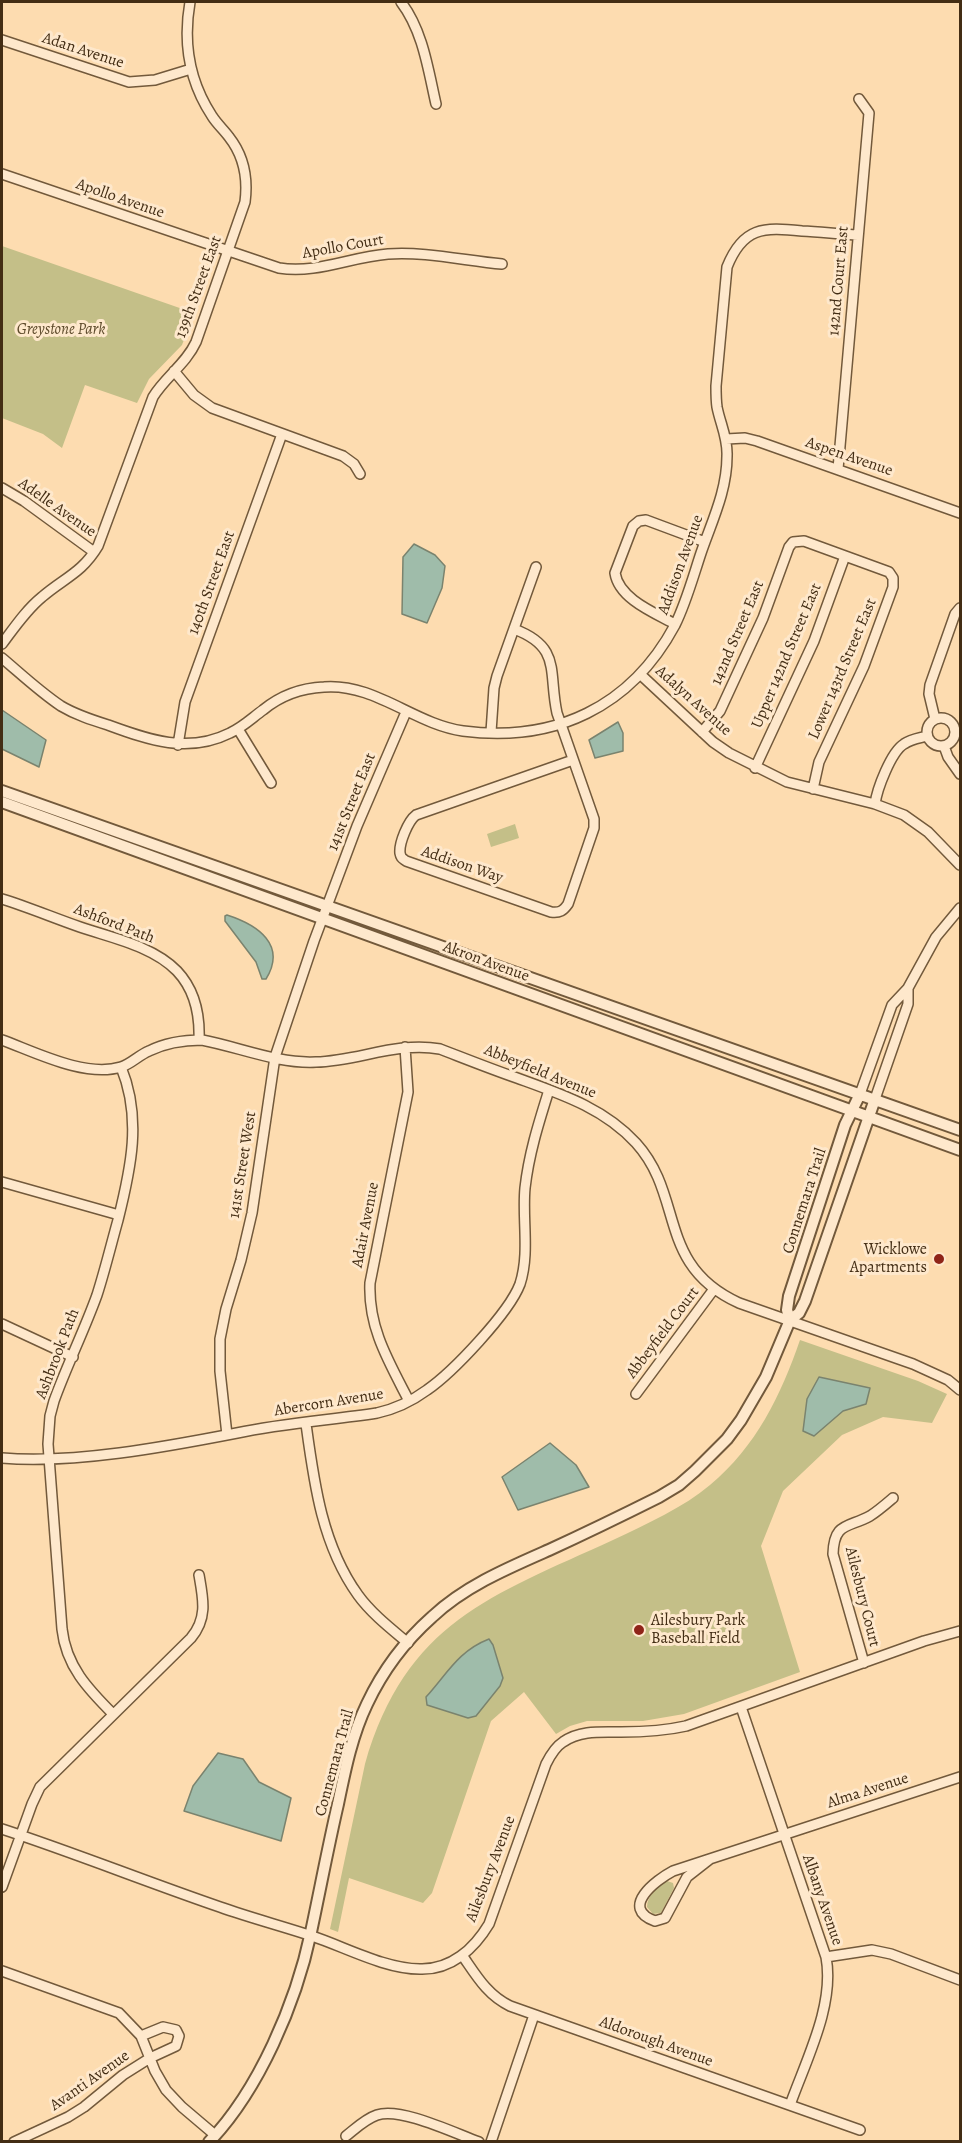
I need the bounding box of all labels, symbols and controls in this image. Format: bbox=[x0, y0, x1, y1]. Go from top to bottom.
street label: Adan Avenue bbox=[40, 29, 126, 73]
street label: Apollo Avenue bbox=[73, 175, 167, 223]
street label: 142nd Court East bbox=[825, 225, 853, 337]
street label: Apollo Court bbox=[301, 230, 385, 264]
street label: 139th Street East bbox=[172, 233, 226, 341]
park label: Greystone Park bbox=[17, 320, 105, 340]
street label: Aspen Avenue bbox=[803, 433, 895, 481]
street label: Adelle Avenue bbox=[14, 474, 100, 542]
street label: Addison Avenue bbox=[654, 512, 708, 618]
street label: 140th Street East bbox=[184, 528, 240, 638]
street label: 142nd Street East bbox=[707, 578, 769, 688]
street label: Upper 142nd Street East bbox=[748, 581, 826, 731]
street label: Lower 143rd Street East bbox=[805, 596, 881, 742]
street label: Adalyn Avenue bbox=[651, 662, 735, 740]
street label: 141st Street East bbox=[324, 750, 380, 854]
street label: Addison Way bbox=[419, 842, 505, 888]
street label: Ashford Path bbox=[71, 900, 157, 948]
street label: Akron Avenue bbox=[440, 938, 532, 986]
street label: Abbeyfield Avenue bbox=[481, 1041, 599, 1103]
street label: 141st Street West bbox=[225, 1110, 261, 1220]
street label: Connemara Trail bbox=[779, 1146, 831, 1256]
street label: Adair Avenue bbox=[348, 1181, 384, 1269]
place label: Wicklowe Apartments bbox=[850, 1240, 927, 1278]
marker: Wicklowe Apartments bbox=[932, 1252, 946, 1266]
street label: Abbeyfield Court bbox=[622, 1283, 704, 1383]
street label: Ashbrook Path bbox=[32, 1306, 84, 1402]
street label: Abercorn Avenue bbox=[273, 1385, 385, 1421]
street label: Ailesbury Court bbox=[840, 1545, 884, 1649]
place label: Ailesbury Park Baseball Field bbox=[651, 1611, 746, 1649]
marker: Ailesbury Park Baseball Field bbox=[632, 1623, 646, 1637]
street label: Connemara Trail bbox=[312, 1707, 358, 1819]
street label: Alma Avenue bbox=[825, 1769, 911, 1813]
street label: Ailesbury Avenue bbox=[462, 1813, 520, 1925]
street label: Albany Avenue bbox=[797, 1852, 847, 1948]
street label: Aldorough Avenue bbox=[597, 2013, 715, 2071]
street label: Avanti Avenue bbox=[47, 2047, 133, 2115]

